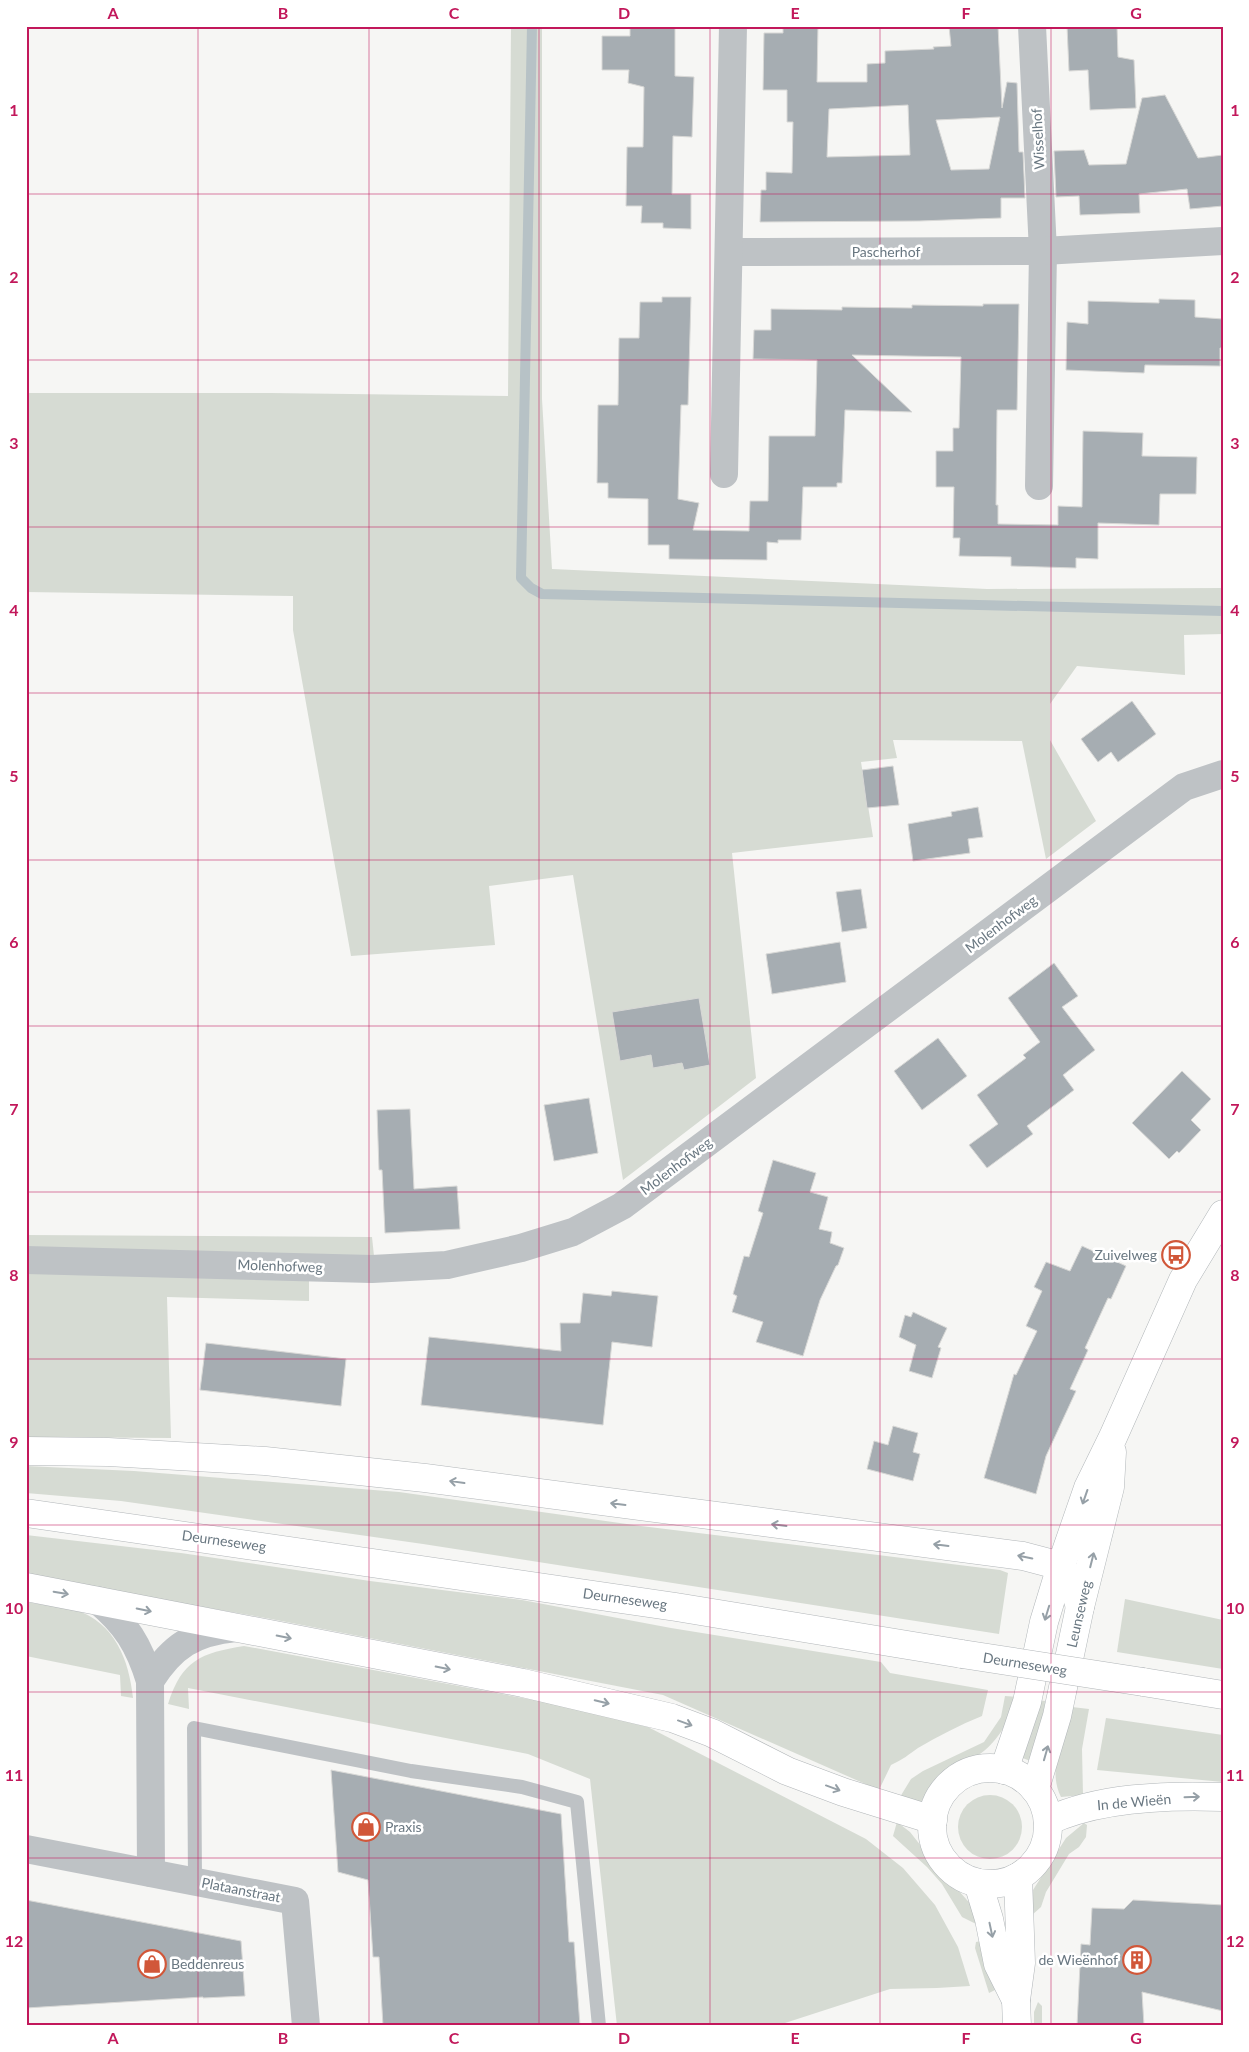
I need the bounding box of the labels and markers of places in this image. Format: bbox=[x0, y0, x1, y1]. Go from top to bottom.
bus stop icon: Zuivelweg bbox=[1161, 1240, 1191, 1270]
place label: Zuivelweg bbox=[1094, 1246, 1157, 1263]
shop icon: Praxis bbox=[351, 1812, 381, 1842]
place label: Praxis bbox=[385, 1818, 422, 1835]
building icon: de Wieënhof bbox=[1122, 1945, 1152, 1975]
shop icon: Beddenreus bbox=[137, 1949, 167, 1979]
place label: de Wieënhof bbox=[1038, 1951, 1118, 1968]
place label: Beddenreus bbox=[171, 1955, 244, 1972]

